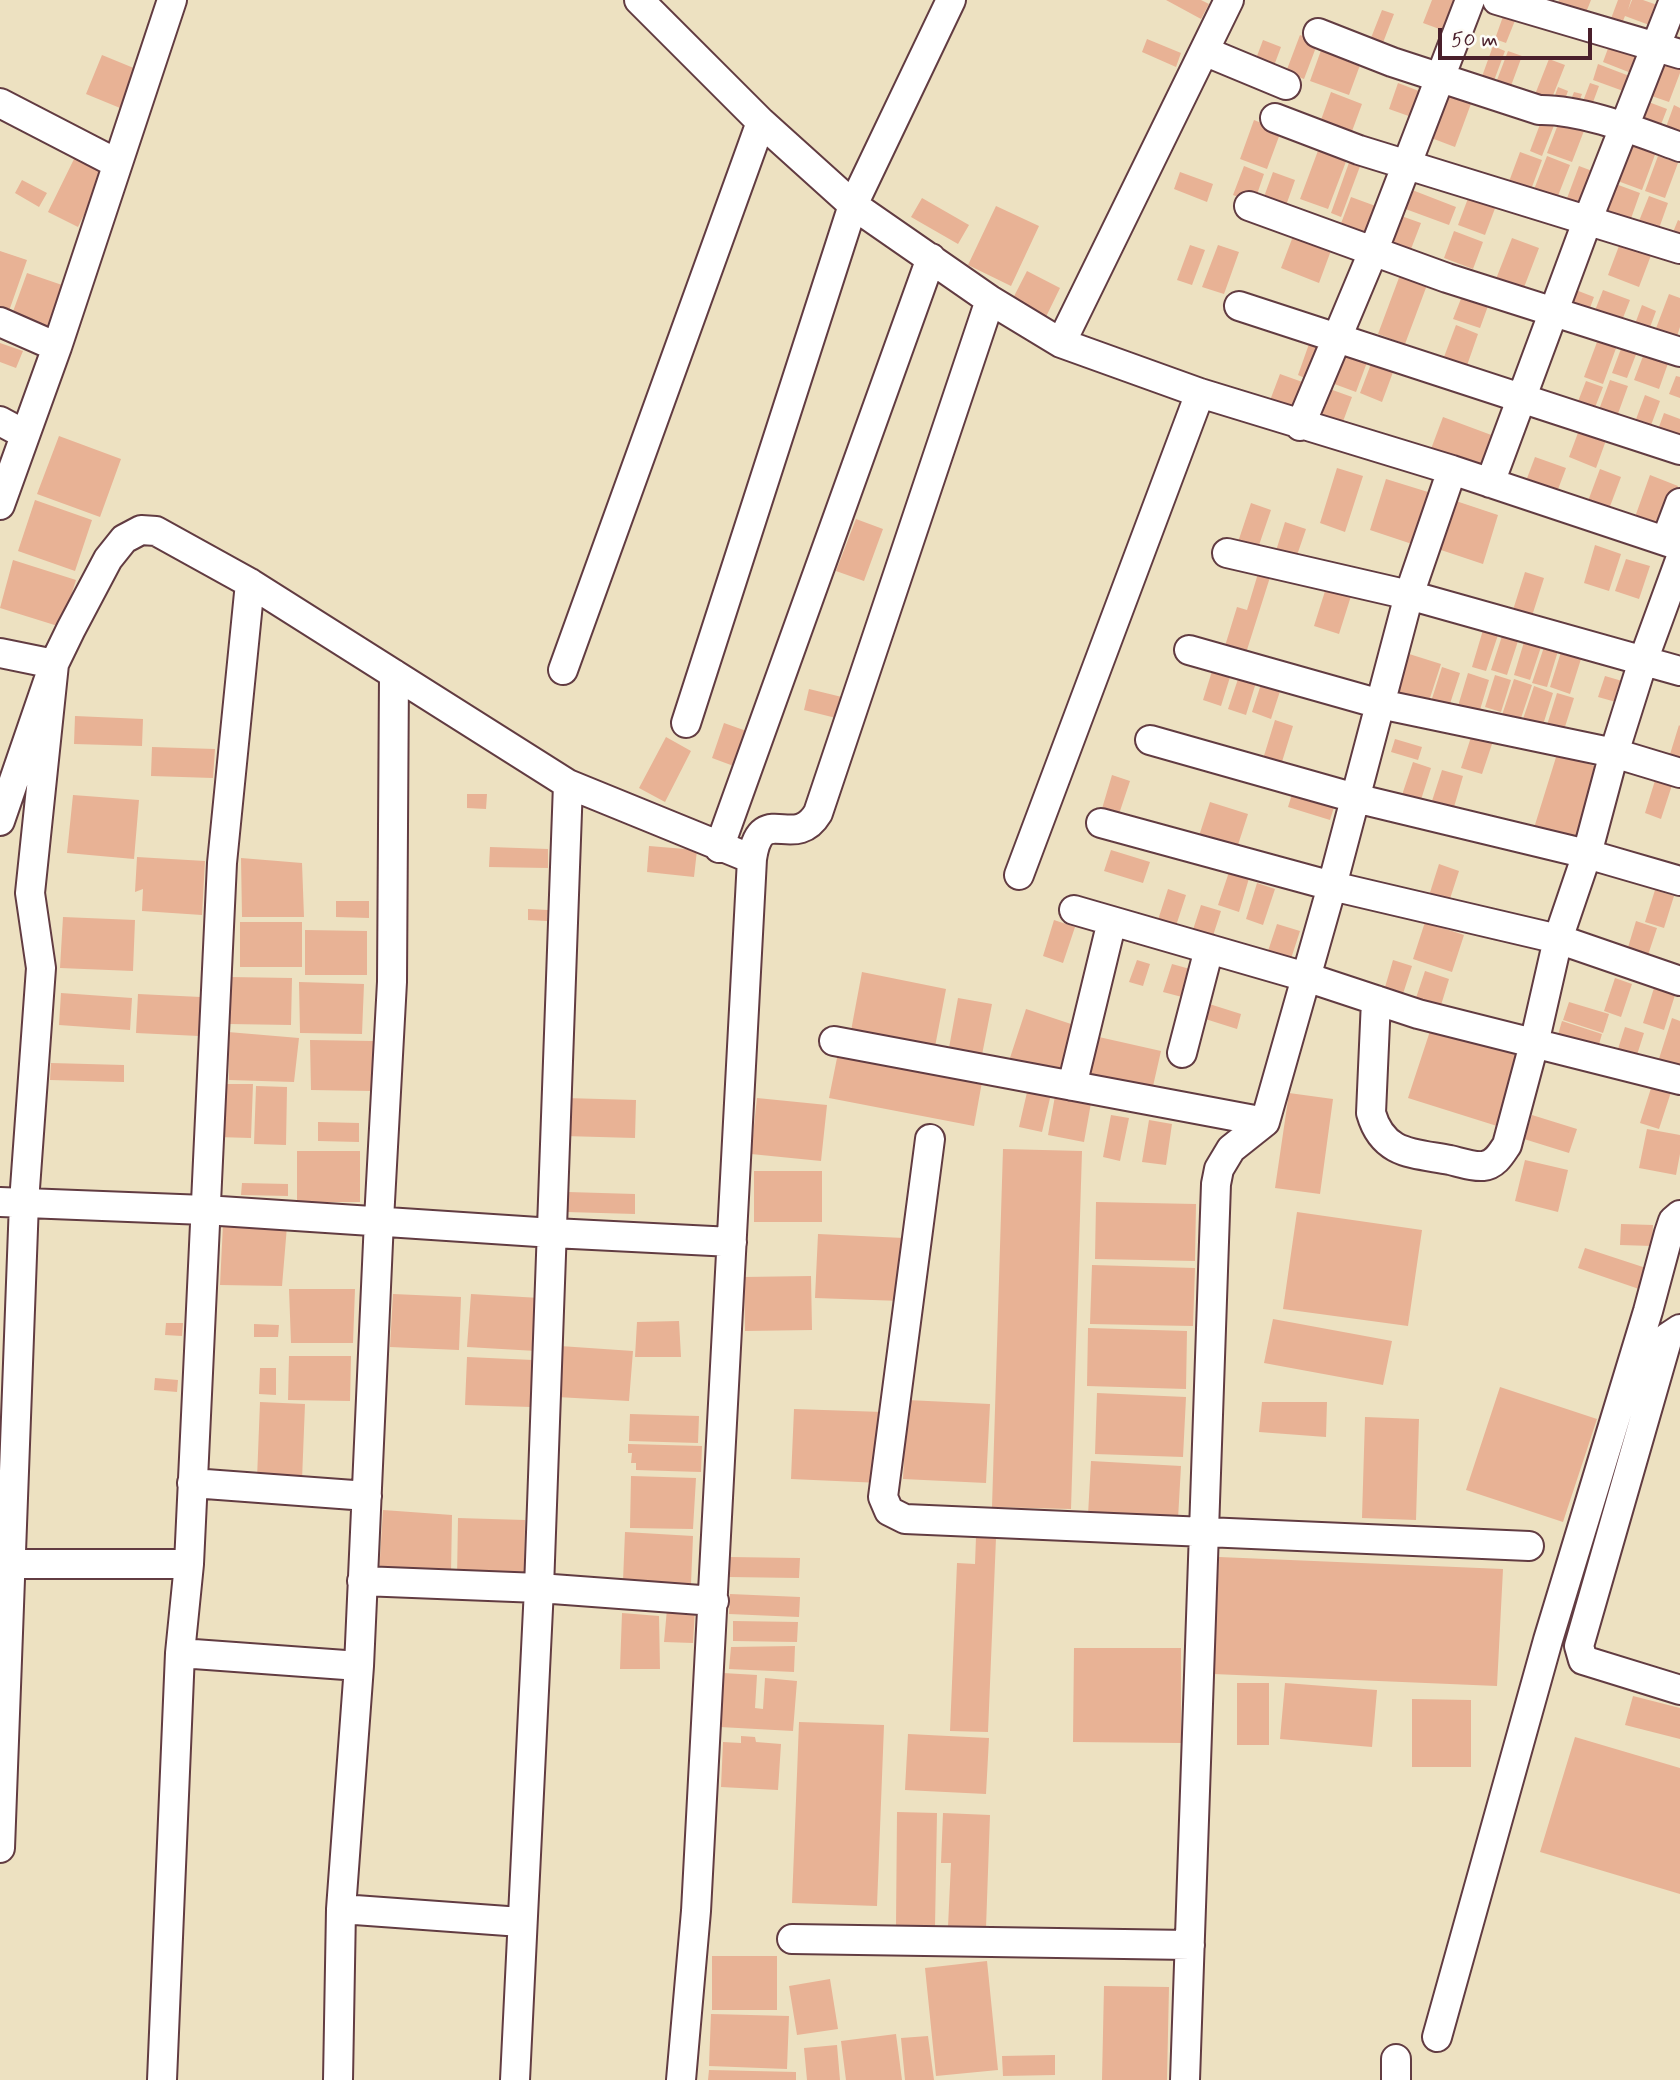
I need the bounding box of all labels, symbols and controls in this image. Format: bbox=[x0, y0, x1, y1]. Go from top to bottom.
scale bar bbox=[1442, 14, 1596, 58]
text: 50 m bbox=[1451, 26, 1498, 54]

